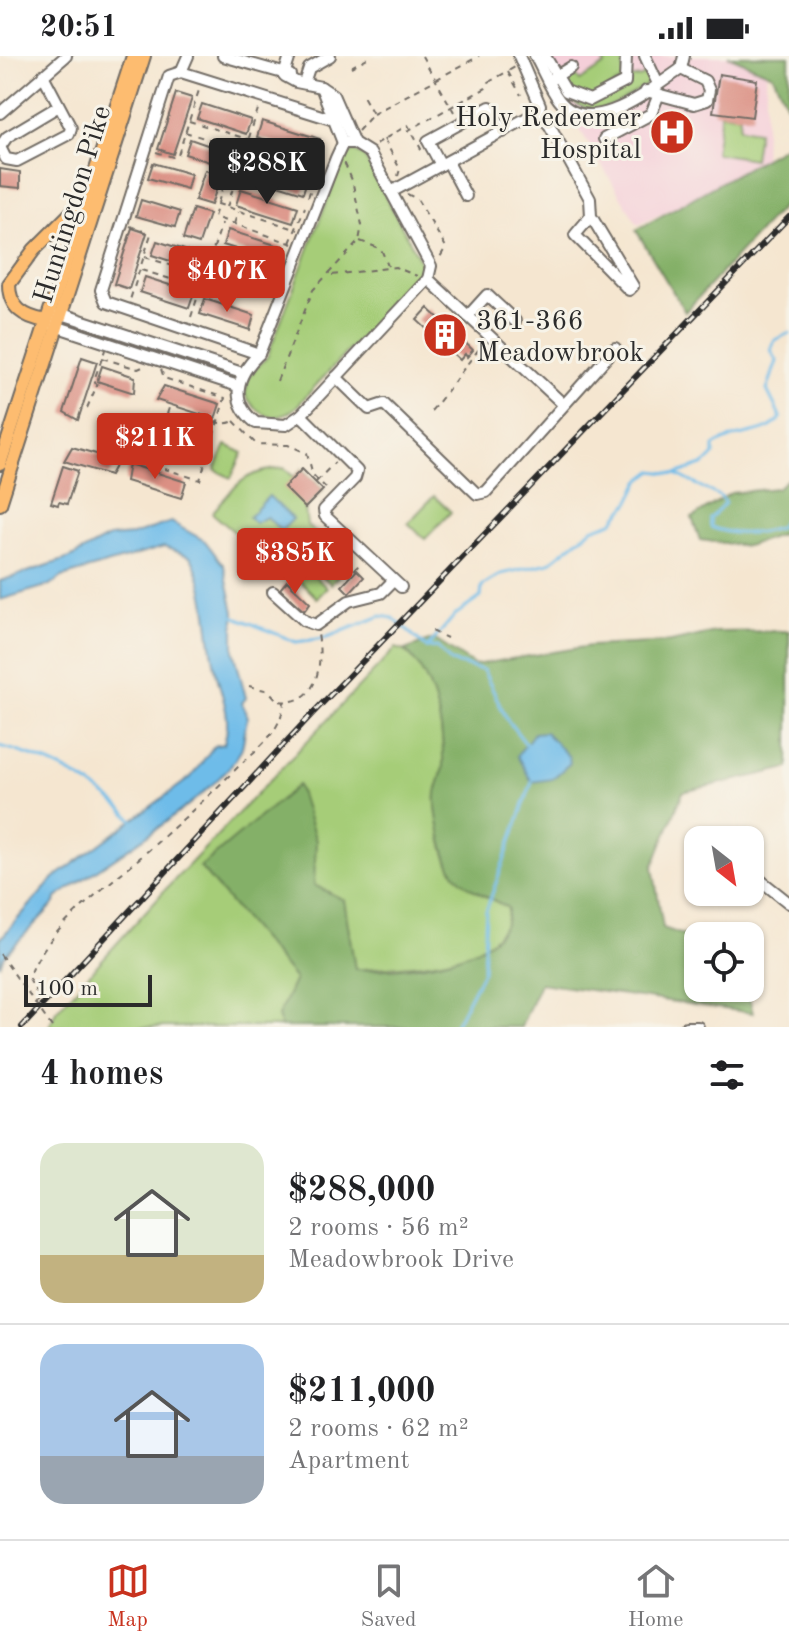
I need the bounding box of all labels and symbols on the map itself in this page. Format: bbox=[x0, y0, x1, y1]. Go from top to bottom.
street label: Huntingdon Pike bbox=[30, 103, 117, 307]
place label: Holy Redeemer Hospital bbox=[455, 105, 641, 165]
hospital icon: Holy Redeemer Hospital bbox=[648, 108, 696, 156]
pin: $288K bbox=[211, 138, 323, 206]
pin: $407K bbox=[171, 246, 283, 314]
place label: 361-366 Meadowbrook bbox=[476, 308, 644, 368]
building icon: 361-366 Meadowbrook bbox=[421, 311, 469, 359]
pin: $211K bbox=[99, 413, 211, 481]
pin: $385K bbox=[239, 528, 351, 596]
north arrow bbox=[684, 826, 764, 906]
scale bar bbox=[24, 971, 152, 1007]

